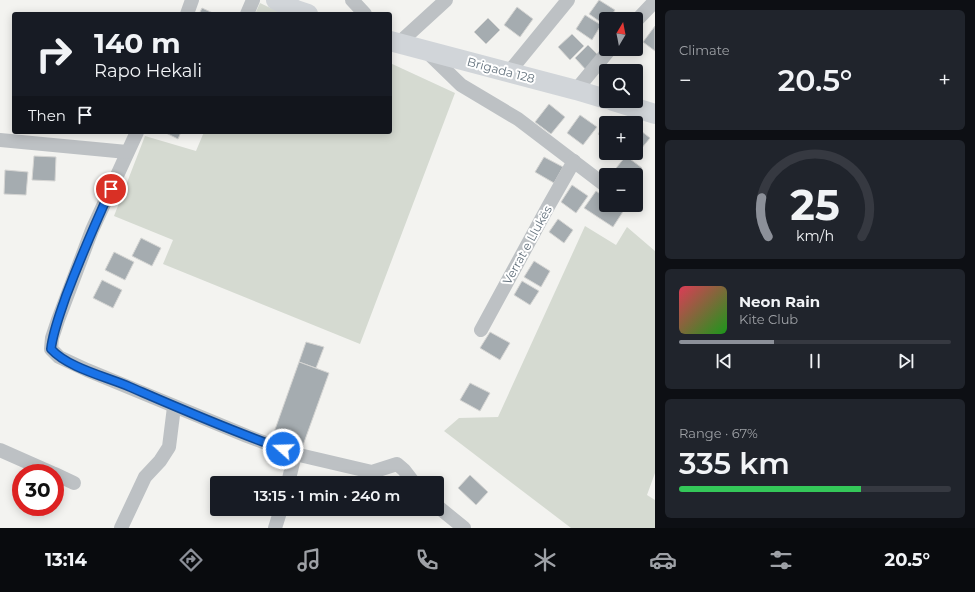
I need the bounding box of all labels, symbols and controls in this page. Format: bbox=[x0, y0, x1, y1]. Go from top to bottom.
north arrow bbox=[599, 12, 643, 56]
map controls bbox=[599, 12, 643, 212]
text: 140 m bbox=[94, 26, 181, 60]
icon: right bbox=[28, 28, 80, 80]
text: Climate bbox=[679, 42, 730, 58]
street label: Brigada 128 bbox=[466, 54, 537, 86]
text: Rapo Hekali bbox=[94, 60, 202, 82]
text: 20.5° bbox=[778, 62, 852, 99]
button: search bbox=[599, 64, 643, 108]
text: − bbox=[679, 67, 692, 94]
text: + bbox=[938, 67, 951, 94]
icon: arrive bbox=[74, 104, 96, 126]
text: Then bbox=[28, 106, 66, 125]
button: + bbox=[599, 116, 643, 160]
button: − bbox=[599, 168, 643, 212]
pin bbox=[94, 172, 128, 206]
icon: arrive bbox=[100, 178, 122, 200]
text: 25 bbox=[790, 180, 840, 230]
street label: Verrat e Llukës bbox=[499, 203, 555, 287]
text: km/h bbox=[796, 227, 834, 245]
text: Neon Rain bbox=[739, 292, 820, 311]
text: Kite Club bbox=[739, 311, 798, 327]
icon: previous bbox=[713, 350, 735, 372]
icon: pause bbox=[804, 350, 826, 372]
icon: next bbox=[895, 350, 917, 372]
text: Range · 67% bbox=[679, 425, 758, 441]
position arrow bbox=[262, 428, 304, 470]
text: 335 km bbox=[679, 445, 790, 482]
speed limit sign: 30 bbox=[12, 464, 64, 516]
text: 13:15 · 1 min · 240 m bbox=[254, 486, 400, 505]
icon: directions bbox=[177, 546, 205, 574]
icon: music bbox=[295, 546, 323, 574]
icon: phone bbox=[413, 546, 441, 574]
icon: climate bbox=[531, 546, 559, 574]
icon: car bbox=[649, 546, 677, 574]
icon: filters bbox=[767, 546, 795, 574]
text: 13:14 bbox=[45, 549, 87, 571]
text: 20.5° bbox=[885, 549, 930, 571]

